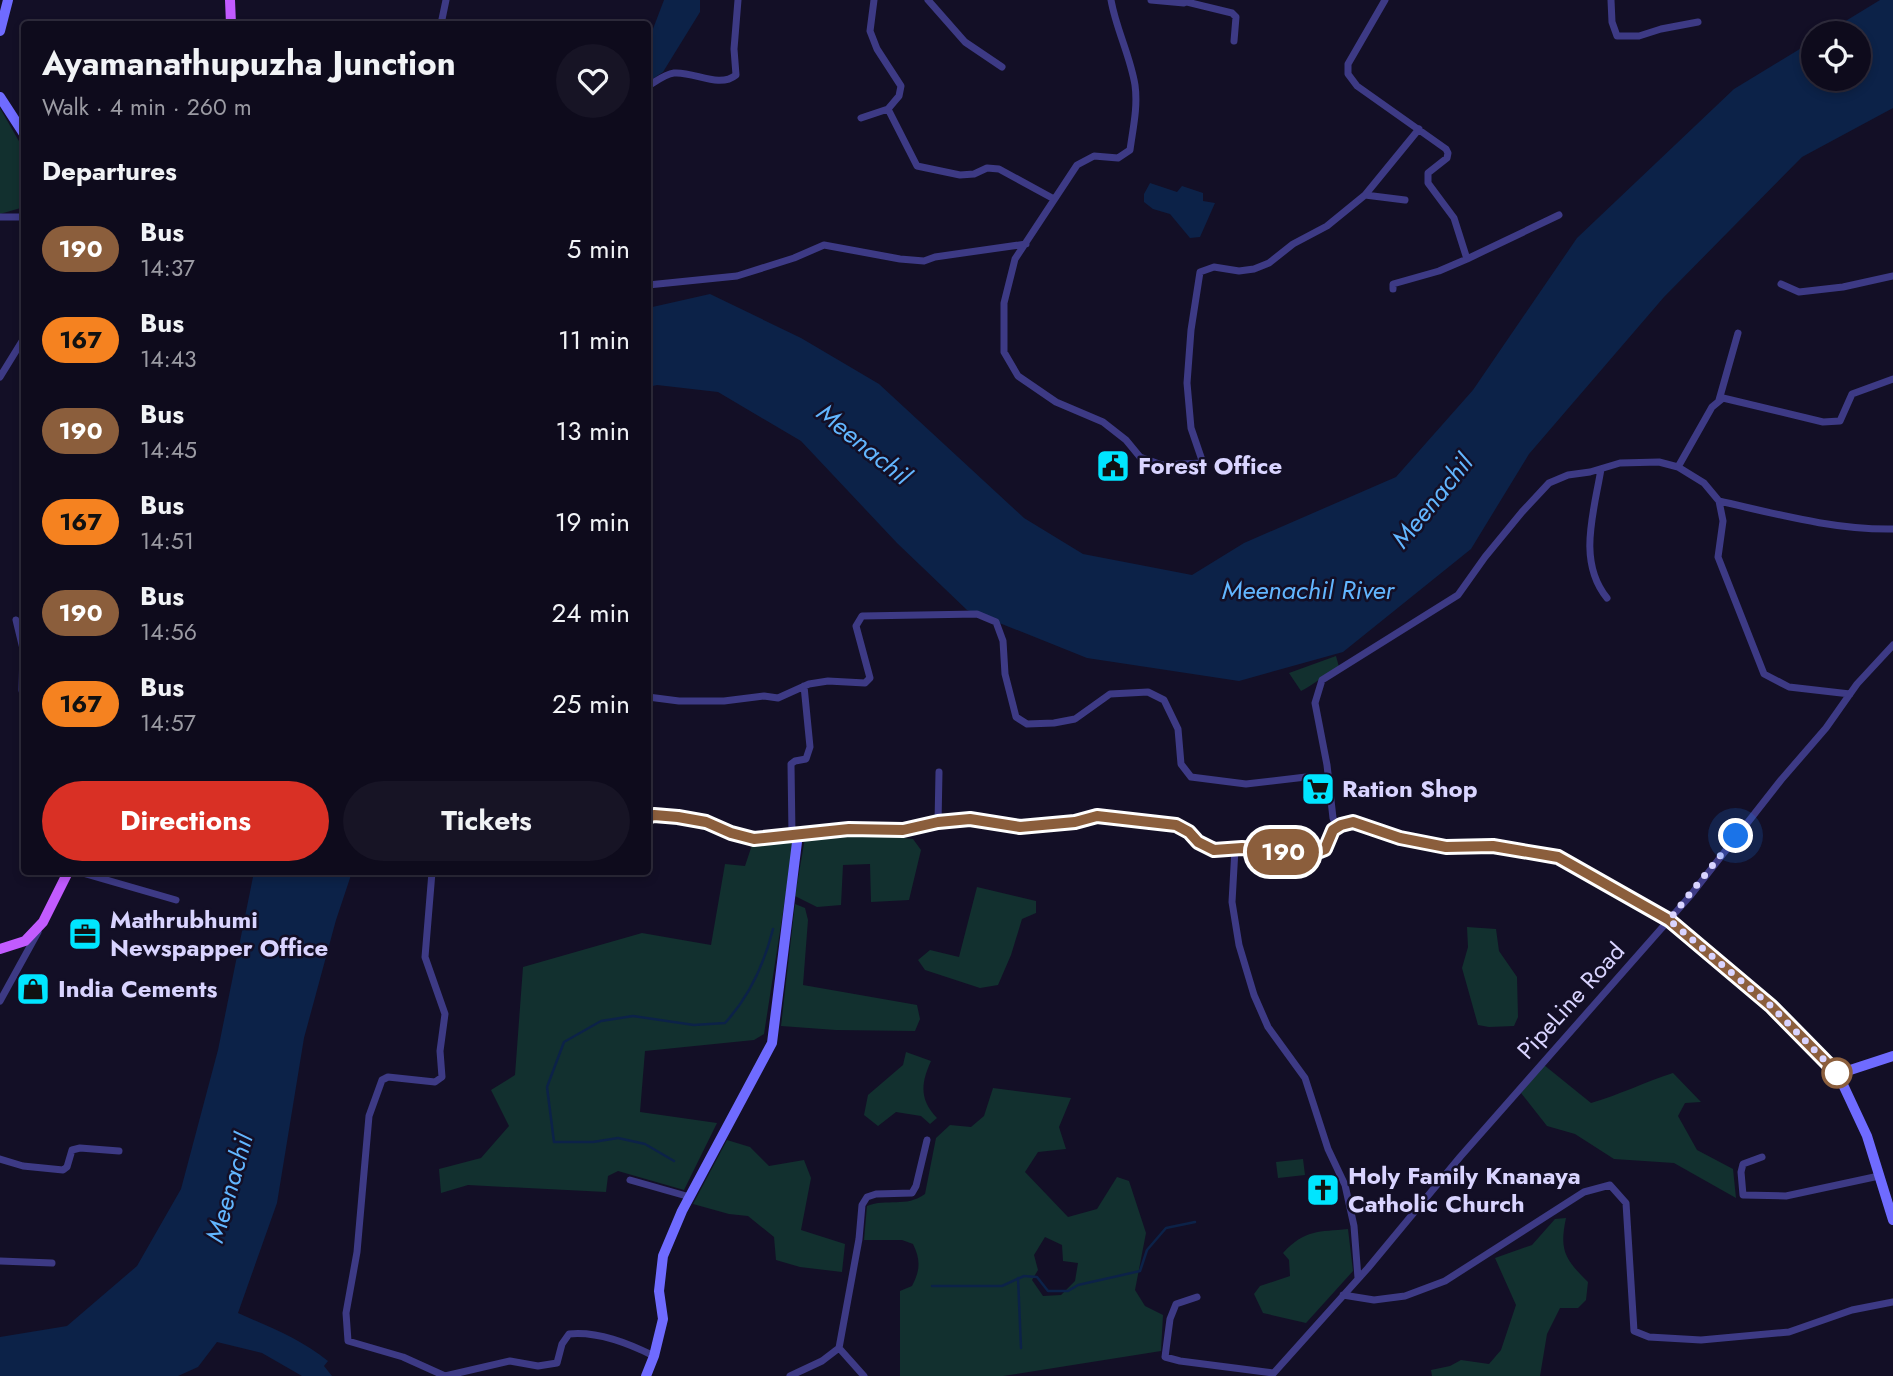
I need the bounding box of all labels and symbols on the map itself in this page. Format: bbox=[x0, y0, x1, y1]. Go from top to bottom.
water label: Meenachil bbox=[809, 394, 920, 495]
water label: Meenachil bbox=[1382, 445, 1483, 556]
public building icon: Forest Office bbox=[1094, 447, 1132, 485]
place label: Forest Office bbox=[1138, 448, 1282, 483]
water label: Meenachil River bbox=[1222, 571, 1396, 609]
supermarket icon: Ration Shop bbox=[1299, 770, 1337, 808]
place label: Ration Shop bbox=[1342, 771, 1478, 806]
your location bbox=[1718, 818, 1753, 853]
line badge: 190 bbox=[1243, 829, 1323, 875]
place label: Mathrubhumi Newspapper Office bbox=[110, 902, 328, 965]
office icon: Mathrubhumi Newspapper Office bbox=[66, 915, 104, 953]
street label: PipeLine Road bbox=[1509, 935, 1633, 1067]
shop icon: India Cements bbox=[14, 970, 52, 1008]
place label: India Cements bbox=[58, 971, 217, 1006]
unlabelled marker bbox=[1822, 1058, 1852, 1088]
water label: Meenachil bbox=[195, 1128, 263, 1247]
place label: Holy Family Knanaya Catholic Church bbox=[1348, 1158, 1581, 1221]
church icon: Holy Family Knanaya Catholic Church bbox=[1304, 1171, 1342, 1209]

